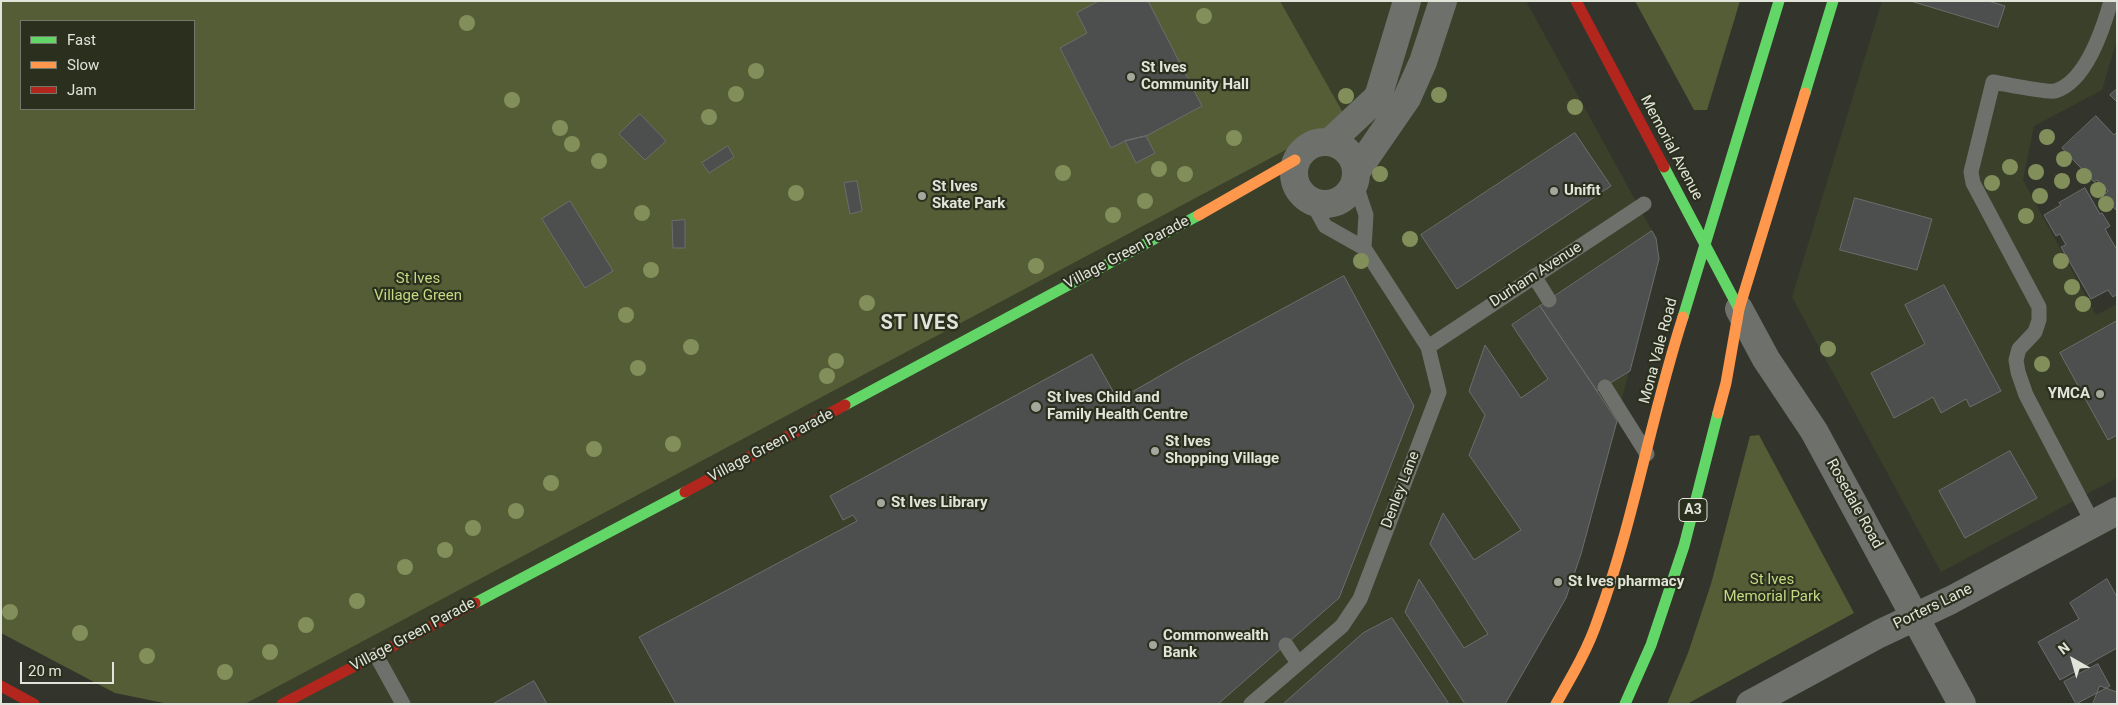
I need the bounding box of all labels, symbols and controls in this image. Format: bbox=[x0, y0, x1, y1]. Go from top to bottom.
legend bbox=[20, 20, 195, 110]
text: Fast bbox=[67, 31, 96, 49]
text: Slow bbox=[67, 56, 99, 74]
place label: St Ives Community Hall bbox=[1141, 59, 1249, 94]
marker: St Ives Community Hall bbox=[1125, 71, 1137, 83]
text: Jam bbox=[67, 81, 97, 99]
street label: Memorial Avenue bbox=[1636, 93, 1706, 203]
place label: St Ives Skate Park bbox=[932, 178, 1005, 213]
place label: Unifit bbox=[1564, 182, 1600, 200]
marker: Unifit bbox=[1548, 185, 1560, 197]
marker: St Ives Skate Park bbox=[916, 190, 928, 202]
street label: Village Green Parade bbox=[1062, 212, 1192, 294]
street label: Durham Avenue bbox=[1487, 239, 1585, 311]
park label: St Ives Village Green bbox=[374, 270, 462, 305]
street label: Mona Vale Road bbox=[1636, 296, 1682, 406]
district label: ST IVES bbox=[880, 312, 960, 336]
place label: YMCA bbox=[2048, 385, 2090, 403]
marker: YMCA bbox=[2094, 388, 2106, 400]
place label: St Ives Child and Family Health Centre bbox=[1047, 389, 1188, 424]
marker: St Ives Child and Family Health Centre bbox=[1029, 400, 1043, 414]
street label: Village Green Parade bbox=[706, 405, 836, 487]
place label: St Ives Shopping Village bbox=[1165, 433, 1279, 468]
marker: St Ives Shopping Village bbox=[1149, 445, 1161, 457]
street label: Denley Lane bbox=[1378, 449, 1424, 531]
street label: Rosedale Road bbox=[1822, 456, 1886, 552]
place label: St Ives Library bbox=[891, 494, 987, 512]
marker: St Ives Library bbox=[875, 497, 887, 509]
road number: A3 bbox=[1679, 498, 1707, 522]
park label: St Ives Memorial Park bbox=[1723, 571, 1821, 606]
place label: St Ives pharmacy bbox=[1568, 573, 1684, 591]
marker: St Ives pharmacy bbox=[1552, 576, 1564, 588]
street label: Porters Lane bbox=[1891, 580, 1975, 634]
street label: Village Green Parade bbox=[348, 594, 478, 676]
place label: Commonwealth Bank bbox=[1163, 627, 1269, 662]
north arrow bbox=[2048, 635, 2098, 685]
marker: Commonwealth Bank bbox=[1147, 639, 1159, 651]
text: N bbox=[2055, 639, 2073, 658]
scale bar bbox=[22, 652, 116, 684]
text: 20 m bbox=[28, 662, 62, 680]

